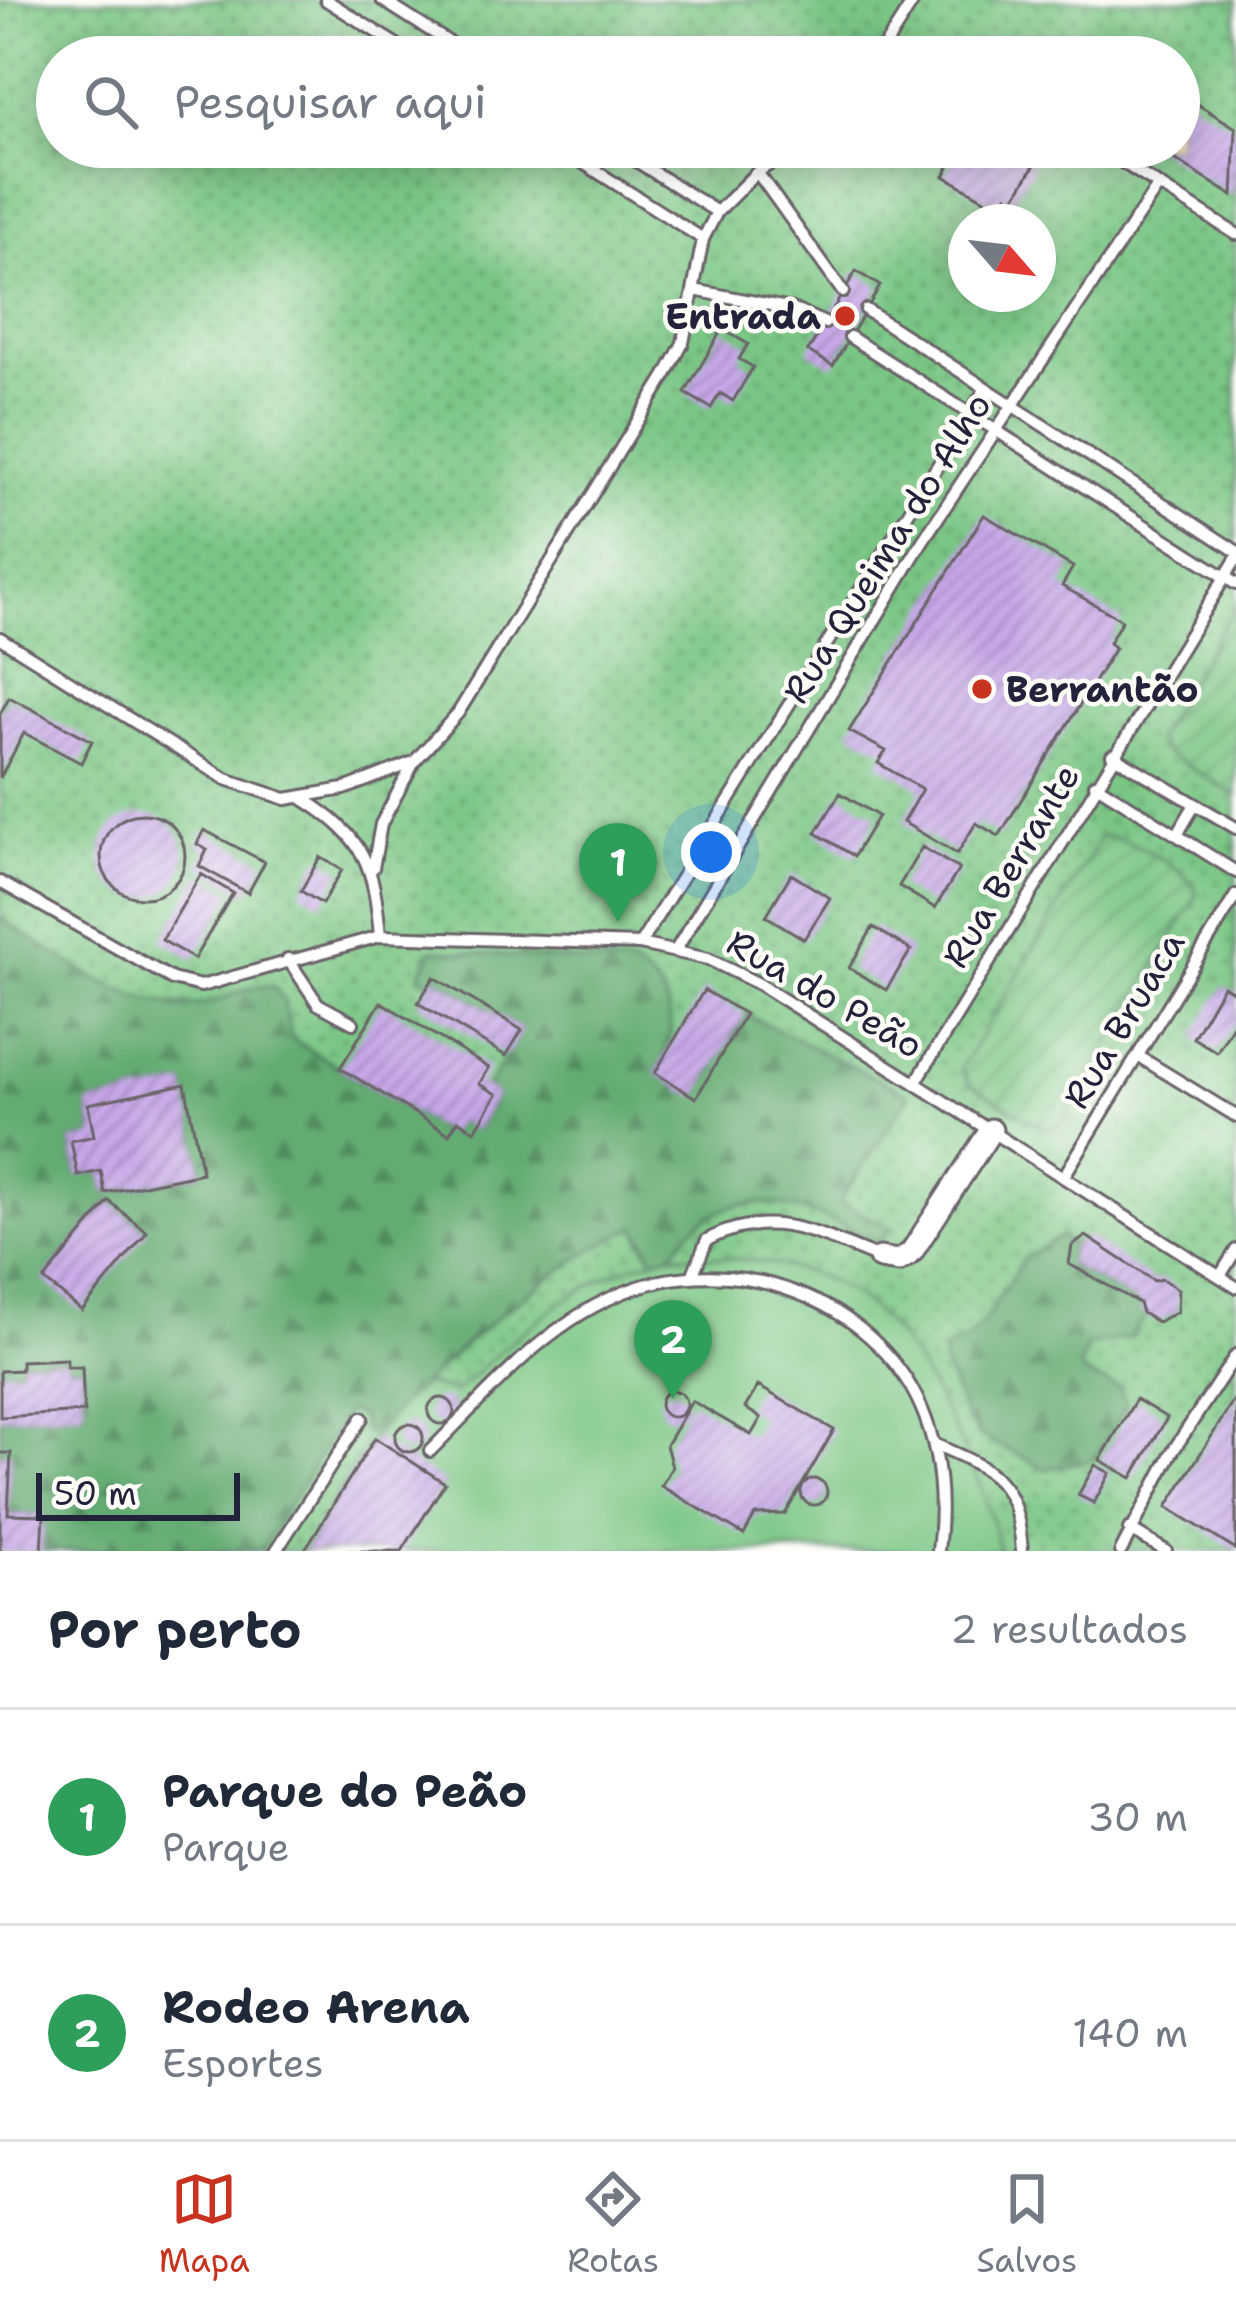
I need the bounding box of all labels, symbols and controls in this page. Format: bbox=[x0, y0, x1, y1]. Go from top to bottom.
search box bbox=[36, 36, 1200, 168]
icon: search bbox=[78, 69, 144, 135]
text: Pesquisar aqui bbox=[174, 72, 487, 132]
north arrow bbox=[948, 204, 1056, 312]
place label: Entrada bbox=[665, 292, 821, 341]
marker: Entrada bbox=[832, 303, 858, 329]
street label: Rua Queima do Alho bbox=[771, 383, 1003, 713]
place label: Berrantão bbox=[1006, 665, 1199, 714]
marker: Berrantão bbox=[969, 676, 995, 702]
street label: Rua Berrante bbox=[931, 755, 1091, 977]
your location bbox=[681, 822, 741, 882]
pin: 1 bbox=[579, 823, 657, 922]
street label: Rua do Peão bbox=[718, 918, 932, 1070]
street label: Rua Bruaca bbox=[1052, 922, 1196, 1118]
pin: 2 bbox=[634, 1300, 712, 1399]
scale bar bbox=[36, 1467, 240, 1520]
text: 50 m bbox=[54, 1471, 137, 1516]
text: Por perto bbox=[48, 1595, 302, 1663]
text: 2 resultados bbox=[950, 1603, 1188, 1655]
text: Parque do Peão bbox=[162, 1761, 527, 1821]
text: 1 bbox=[78, 1791, 96, 1843]
text: 30 m bbox=[1087, 1791, 1188, 1843]
text: Parque bbox=[162, 1821, 290, 1873]
text: Rodeo Arena bbox=[162, 1977, 470, 2037]
text: 2 bbox=[73, 2007, 101, 2059]
text: 140 m bbox=[1072, 2007, 1188, 2059]
text: Esportes bbox=[162, 2037, 323, 2089]
tab: Mapa bbox=[159, 2166, 250, 2283]
tab: Rotas bbox=[567, 2166, 659, 2283]
tab: Salvos bbox=[976, 2166, 1077, 2283]

